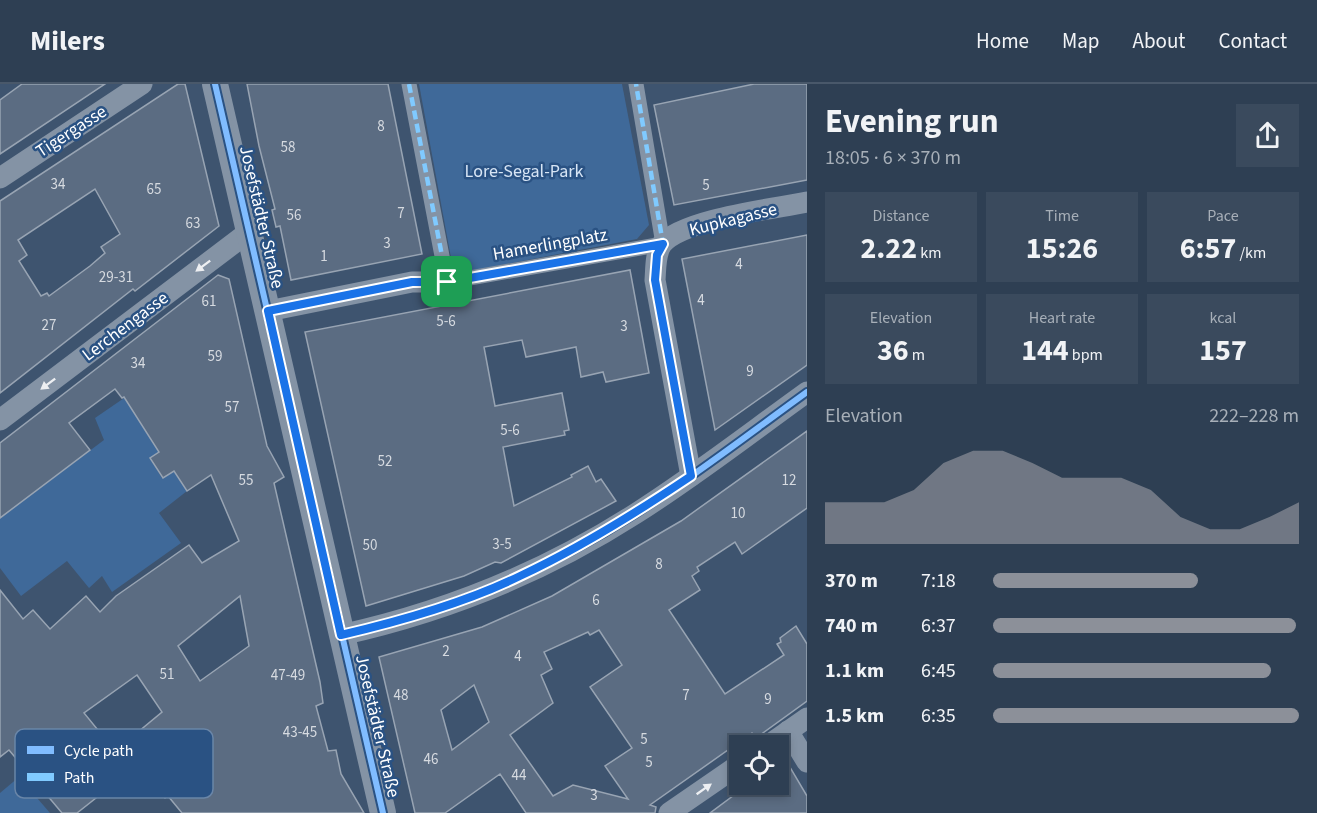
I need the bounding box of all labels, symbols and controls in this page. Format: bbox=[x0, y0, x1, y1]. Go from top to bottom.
text: Milers bbox=[30, 21, 105, 61]
text: Home bbox=[976, 26, 1029, 56]
text: Map bbox=[1062, 26, 1100, 56]
text: About bbox=[1133, 26, 1185, 56]
text: Contact bbox=[1218, 26, 1287, 56]
text: Evening run bbox=[825, 98, 999, 145]
street label: Tigergasse bbox=[31, 99, 112, 164]
button: share bbox=[1236, 104, 1299, 167]
house number: 8 bbox=[377, 116, 385, 137]
house number: 58 bbox=[281, 137, 295, 158]
street label: Josefstädter Straße bbox=[233, 143, 290, 291]
text: 18:05 · 6 × 370 m bbox=[825, 144, 961, 172]
park label: Lore-Segal-Park bbox=[465, 159, 583, 184]
house number: 34 bbox=[51, 174, 66, 195]
house number: 5 bbox=[702, 175, 710, 196]
house number: 65 bbox=[147, 179, 161, 200]
street label: Kupkagasse bbox=[687, 196, 780, 242]
house number: 7 bbox=[397, 203, 405, 224]
house number: 56 bbox=[287, 205, 301, 226]
text: Distance bbox=[873, 205, 929, 227]
text: Time bbox=[1045, 205, 1079, 227]
text: Pace bbox=[1207, 205, 1239, 227]
house number: 63 bbox=[186, 213, 200, 234]
street label: Hamerlingplatz bbox=[491, 222, 610, 267]
text: 2.22 bbox=[861, 227, 917, 270]
text: 15:26 bbox=[1026, 227, 1098, 270]
text: 6:57 bbox=[1180, 227, 1236, 270]
house number: 3 bbox=[383, 233, 391, 254]
text: km bbox=[917, 242, 941, 264]
text: /km bbox=[1236, 242, 1266, 264]
house number: 1 bbox=[320, 246, 328, 267]
house number: 4 bbox=[735, 254, 743, 275]
pin bbox=[421, 256, 472, 307]
one-way arrow bbox=[196, 260, 211, 272]
icon: arrive bbox=[430, 265, 463, 298]
house number: 29-31 bbox=[99, 267, 133, 288]
street label: Lerchengasse bbox=[77, 286, 174, 367]
house number: 4 bbox=[697, 290, 705, 311]
house number: 61 bbox=[202, 291, 216, 312]
text: Elevation bbox=[870, 307, 932, 329]
text: Heart rate bbox=[1029, 307, 1095, 329]
text: kcal bbox=[1210, 307, 1236, 329]
house number: 5-6 bbox=[436, 311, 456, 332]
house number: 27 bbox=[42, 315, 56, 336]
house number: 3 bbox=[620, 316, 628, 337]
text: 36 bbox=[877, 329, 909, 372]
text: 144 bbox=[1021, 329, 1069, 372]
text: 157 bbox=[1199, 329, 1247, 372]
text: m bbox=[909, 344, 925, 366]
text: bpm bbox=[1069, 344, 1103, 366]
house number: 59 bbox=[208, 346, 222, 367]
house number: 34 bbox=[131, 353, 146, 374]
house number: 9 bbox=[746, 361, 754, 382]
one-way arrow bbox=[40, 378, 56, 390]
house number: 57 bbox=[225, 397, 239, 418]
text: Elevation bbox=[825, 402, 903, 430]
text: 222–228 m bbox=[1209, 402, 1299, 430]
house number: 5-6 bbox=[500, 420, 520, 441]
house number: 52 bbox=[378, 451, 392, 472]
house number: 55 bbox=[239, 470, 253, 491]
house number: 12 bbox=[782, 470, 796, 491]
house number: 10 bbox=[731, 503, 745, 524]
house number: 3-5 bbox=[492, 534, 512, 555]
house number: 50 bbox=[363, 535, 377, 556]
house number: 8 bbox=[655, 554, 663, 575]
text: 370 m bbox=[825, 567, 878, 595]
text: 7:18 bbox=[921, 567, 956, 595]
house number: 6 bbox=[592, 590, 600, 611]
text: 740 m bbox=[825, 612, 878, 640]
text: 6:37 bbox=[921, 612, 956, 640]
house number: 2 bbox=[442, 641, 450, 662]
house number: 4 bbox=[514, 646, 522, 667]
street label: Josefstädter Straße bbox=[349, 652, 406, 800]
text: 1.1 km bbox=[825, 657, 884, 685]
text: 6:45 bbox=[921, 657, 956, 685]
house number: 51 bbox=[160, 664, 174, 685]
house number: 47-49 bbox=[271, 665, 305, 686]
house number: 48 bbox=[394, 685, 408, 706]
house number: 7 bbox=[682, 685, 690, 706]
house number: 9 bbox=[764, 689, 772, 710]
text: 1.5 km bbox=[825, 702, 884, 730]
text: 6:35 bbox=[921, 702, 956, 730]
house number: 43-45 bbox=[283, 722, 317, 743]
legend bbox=[15, 729, 213, 798]
house number: 5 bbox=[640, 729, 648, 750]
map controls bbox=[729, 735, 789, 795]
button: locate bbox=[729, 735, 789, 795]
text: Cycle path bbox=[64, 740, 133, 762]
house number: 46 bbox=[424, 749, 438, 770]
house number: 5 bbox=[645, 752, 653, 773]
house number: 44 bbox=[512, 765, 527, 786]
text: Path bbox=[64, 767, 94, 789]
one-way arrow bbox=[696, 783, 712, 795]
house number: 3 bbox=[590, 785, 598, 806]

